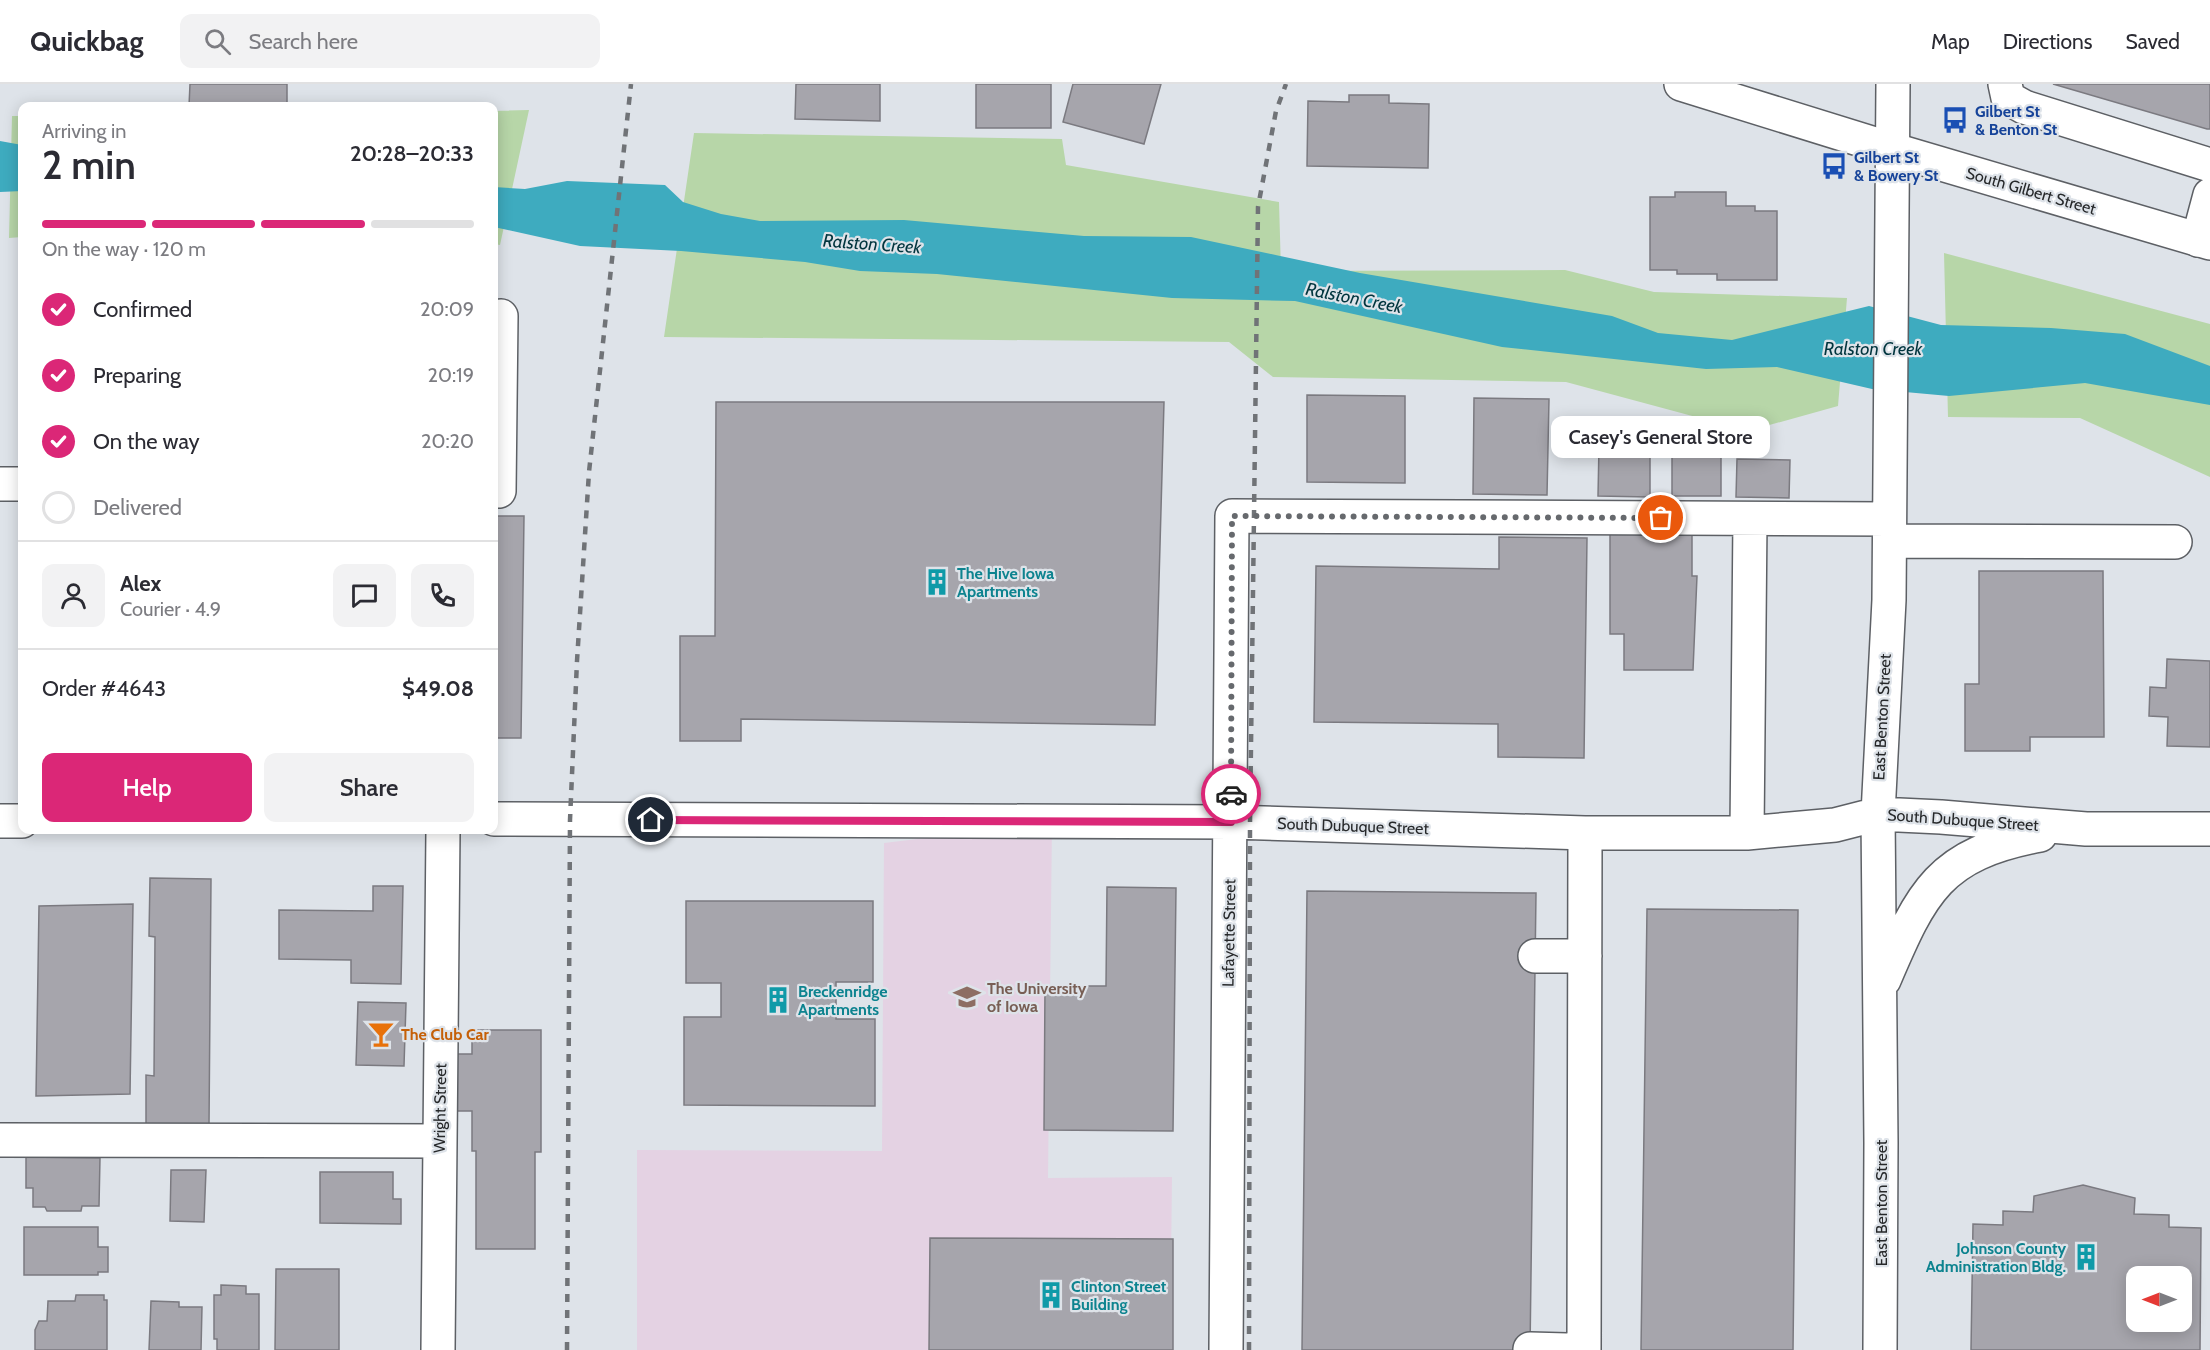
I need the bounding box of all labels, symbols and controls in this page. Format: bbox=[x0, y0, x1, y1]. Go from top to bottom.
search box bbox=[180, 14, 600, 68]
text: Quickbag bbox=[30, 24, 144, 58]
icon: search bbox=[201, 25, 234, 58]
text: Search here bbox=[249, 28, 358, 55]
text: Map bbox=[1931, 29, 1970, 54]
text: Directions bbox=[2003, 29, 2092, 54]
text: Saved bbox=[2125, 29, 2180, 54]
place label: Gilbert St & Benton St bbox=[1975, 102, 2058, 139]
bus stop icon: Gilbert St & Benton St bbox=[1940, 105, 1970, 135]
text: Arriving in bbox=[42, 119, 126, 143]
text: 20:28–20:33 bbox=[350, 140, 474, 167]
text: 2 min bbox=[42, 141, 136, 189]
place label: Gilbert St & Bowery St bbox=[1854, 148, 1939, 185]
bus stop icon: Gilbert St & Bowery St bbox=[1819, 151, 1849, 181]
street label: South Gilbert Street bbox=[1964, 163, 2099, 219]
water label: Ralston Creek bbox=[822, 230, 923, 258]
text: On the way · 120 m bbox=[42, 237, 206, 261]
water label: Ralston Creek bbox=[1304, 278, 1406, 318]
icon: check bbox=[42, 293, 75, 326]
text: Confirmed bbox=[93, 296, 192, 323]
text: 20:09 bbox=[420, 297, 474, 321]
water label: Ralston Creek bbox=[1824, 338, 1923, 360]
icon: check bbox=[42, 359, 75, 392]
text: Preparing bbox=[93, 362, 181, 389]
text: 20:19 bbox=[428, 363, 474, 387]
callout: Casey's General Store bbox=[1552, 416, 1770, 458]
icon: check bbox=[42, 425, 75, 458]
text: Casey's General Store bbox=[1568, 425, 1753, 449]
text: On the way bbox=[93, 428, 200, 455]
text: 20:20 bbox=[421, 429, 474, 453]
pin bbox=[1635, 492, 1686, 543]
text: Delivered bbox=[93, 494, 182, 521]
icon: bag bbox=[1644, 501, 1677, 534]
button: person bbox=[42, 564, 105, 627]
button: chat bbox=[333, 564, 396, 627]
button: phone bbox=[411, 564, 474, 627]
place label: The Hive Iowa Apartments bbox=[957, 564, 1054, 601]
building icon: The Hive Iowa Apartments bbox=[922, 567, 952, 597]
text: Alex bbox=[120, 570, 161, 597]
text: Courier · 4.9 bbox=[120, 597, 221, 621]
street label: East Benton Street bbox=[1869, 653, 1895, 781]
text: Order #4643 bbox=[42, 675, 166, 702]
text: $49.08 bbox=[402, 675, 474, 702]
button: Help bbox=[42, 753, 252, 822]
button: Share bbox=[264, 753, 474, 822]
courier bbox=[1201, 764, 1261, 824]
icon: car bbox=[1215, 778, 1248, 811]
pin bbox=[625, 794, 676, 845]
icon: home bbox=[634, 803, 667, 836]
street label: South Dubuque Street bbox=[1887, 805, 2040, 835]
street label: South Dubuque Street bbox=[1277, 814, 1430, 838]
street label: Lafayette Street bbox=[1219, 878, 1239, 987]
place label: The University of Iowa bbox=[987, 979, 1087, 1016]
place label: Breckenridge Apartments bbox=[798, 982, 888, 1019]
school or university icon: The University of Iowa bbox=[952, 982, 982, 1012]
building icon: Breckenridge Apartments bbox=[763, 985, 793, 1015]
bar icon: The Club Car bbox=[366, 1019, 396, 1049]
place label: The Club Car bbox=[401, 1025, 490, 1044]
street label: Wright Street bbox=[430, 1062, 450, 1153]
street label: East Benton Street bbox=[1872, 1139, 1891, 1266]
place label: Johnson County Administration Bldg. bbox=[1926, 1239, 2066, 1276]
building icon: Johnson County Administration Bldg. bbox=[2071, 1242, 2101, 1272]
north arrow bbox=[2126, 1266, 2192, 1332]
map controls bbox=[2126, 1266, 2192, 1332]
place label: Clinton Street Building bbox=[1071, 1277, 1167, 1314]
building icon: Clinton Street Building bbox=[1036, 1280, 1066, 1310]

